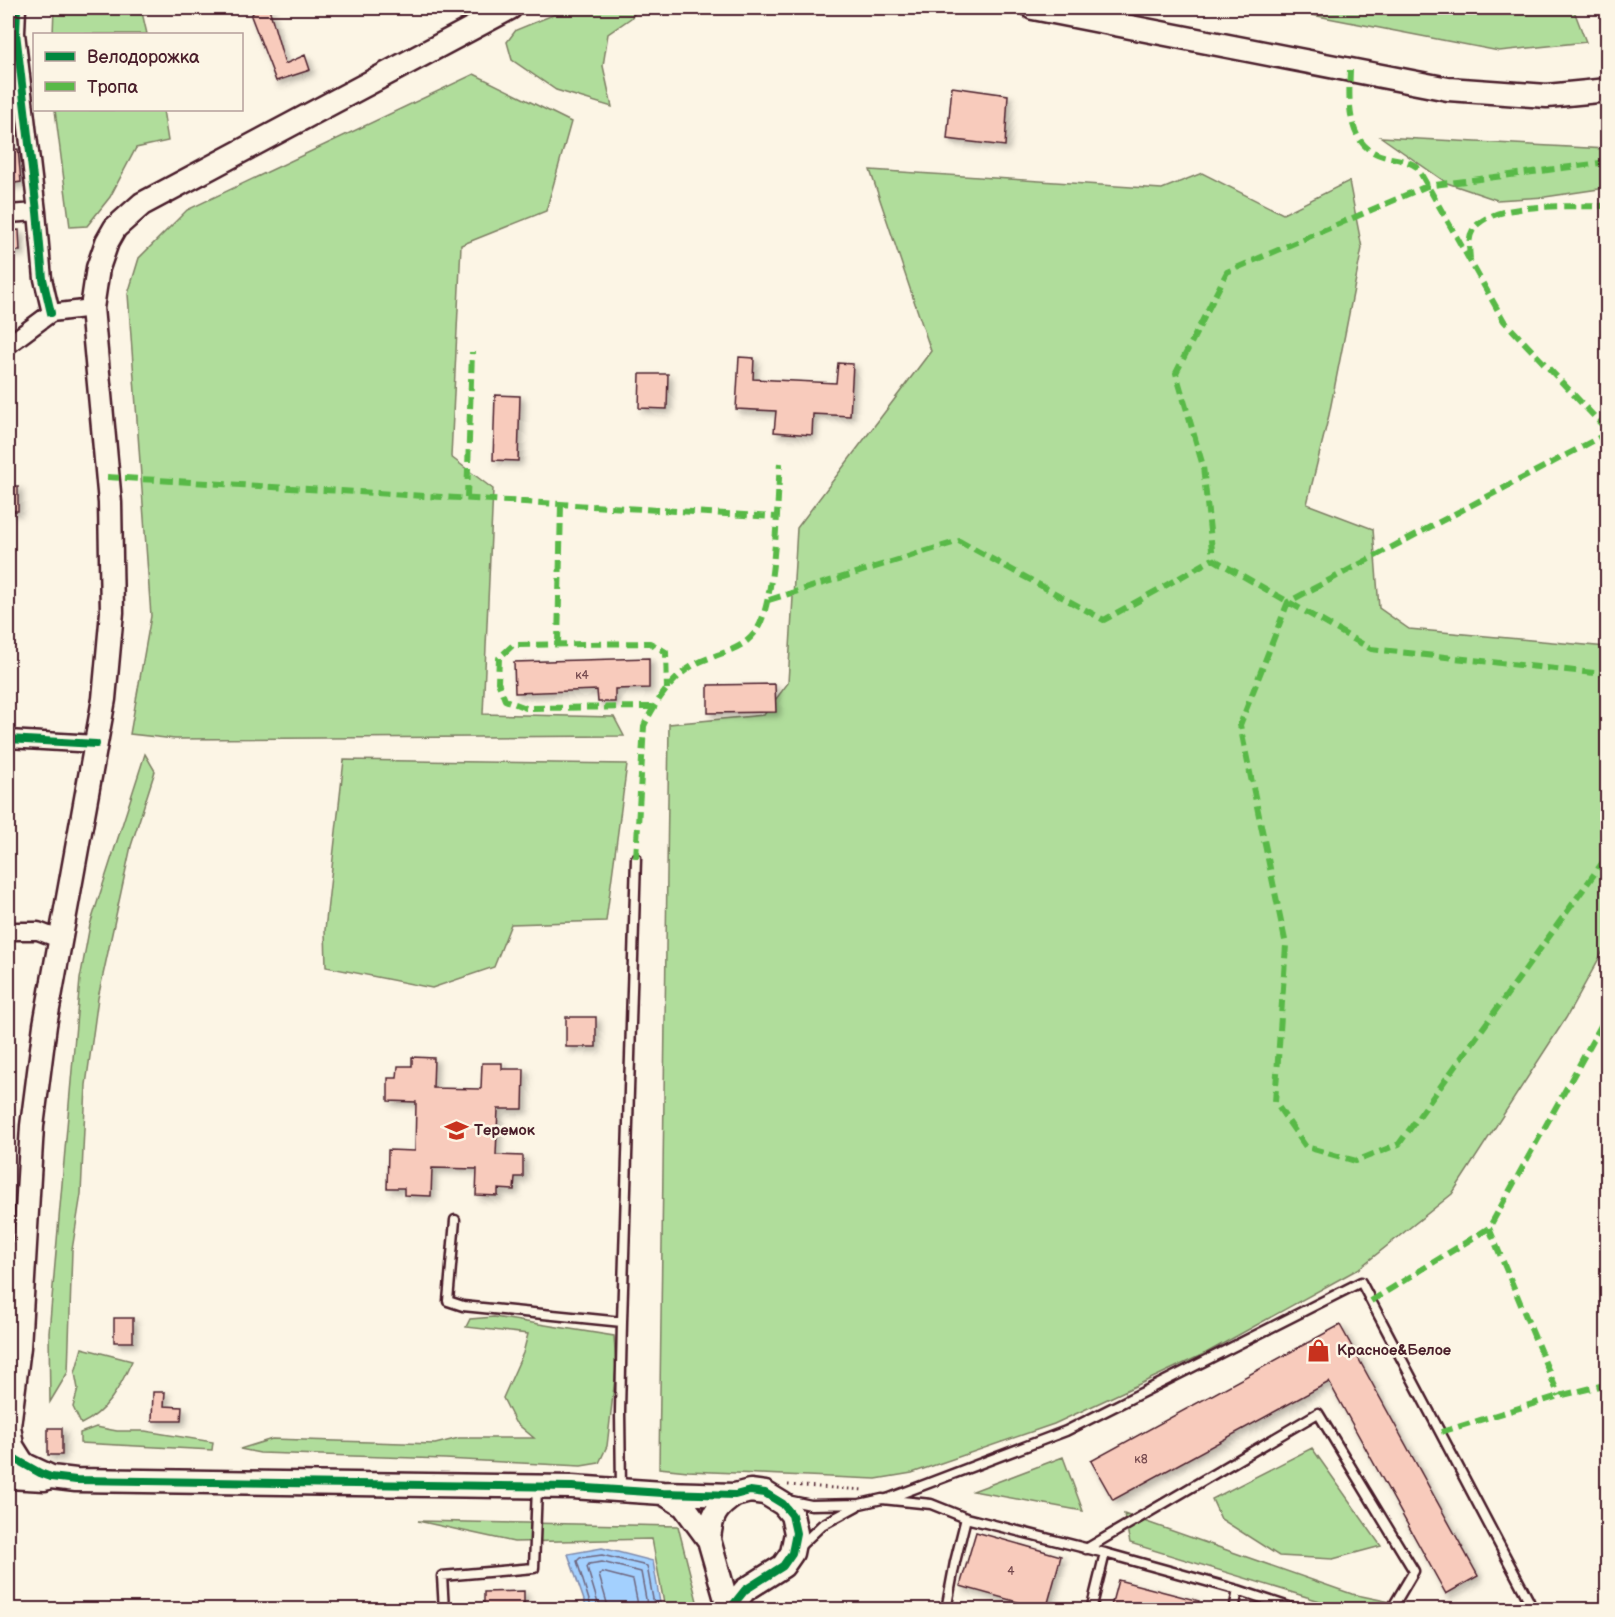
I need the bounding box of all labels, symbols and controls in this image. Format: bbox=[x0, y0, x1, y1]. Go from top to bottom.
legend bbox=[33, 33, 243, 111]
text: Велодорожка bbox=[87, 47, 200, 68]
text: Тропа bbox=[87, 77, 138, 98]
house number: к4 bbox=[575, 668, 590, 683]
school or university icon: Теремок bbox=[443, 1117, 469, 1143]
place label: Теремок bbox=[474, 1121, 536, 1140]
shop icon: Красное&Белое bbox=[1306, 1337, 1332, 1363]
place label: Красное&Белое bbox=[1337, 1341, 1451, 1360]
house number: к8 bbox=[1134, 1452, 1148, 1467]
house number: 4 bbox=[1007, 1564, 1015, 1579]

